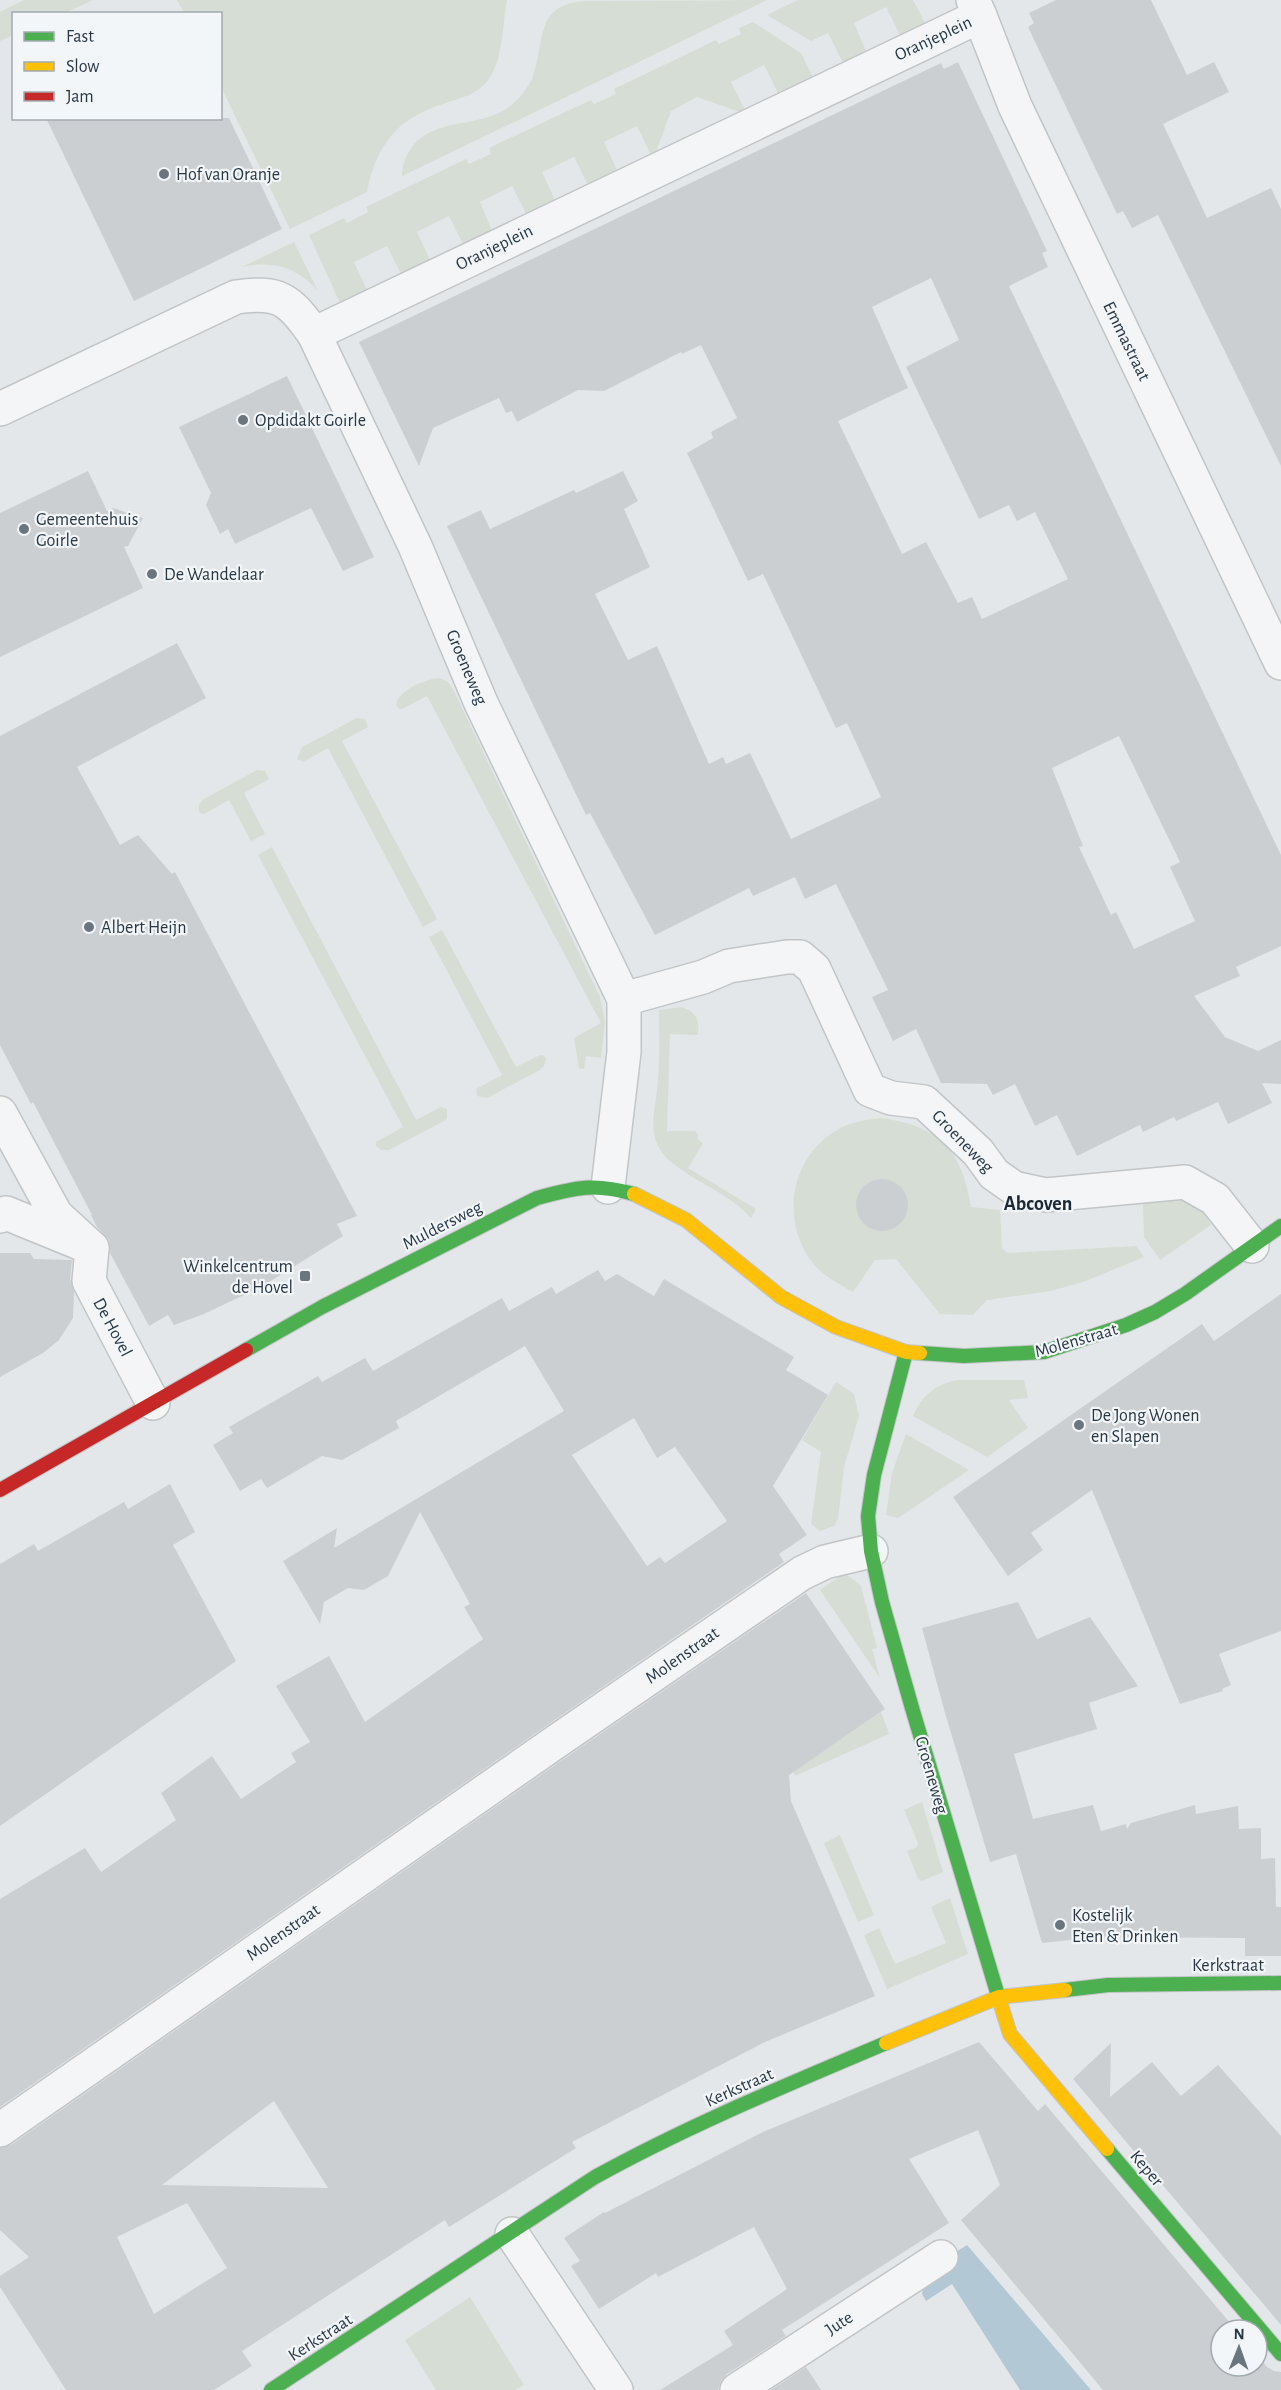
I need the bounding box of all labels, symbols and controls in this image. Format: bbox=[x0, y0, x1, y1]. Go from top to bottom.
legend bbox=[12, 12, 222, 120]
street label: Oranjeplein bbox=[892, 13, 975, 65]
text: Fast bbox=[66, 28, 94, 46]
text: Slow bbox=[66, 58, 99, 76]
text: Jam bbox=[66, 88, 94, 106]
place label: Hof van Oranje bbox=[176, 166, 280, 184]
marker: Hof van Oranje bbox=[157, 167, 171, 181]
street label: Oranjeplein bbox=[453, 222, 536, 274]
street label: Emmastraat bbox=[1099, 299, 1153, 384]
place label: Opdidakt Goirle bbox=[255, 412, 366, 430]
marker: Opdidakt Goirle bbox=[236, 413, 250, 427]
place label: Gemeentehuis Goirle bbox=[36, 511, 138, 550]
marker: Gemeentehuis Goirle bbox=[17, 522, 31, 536]
place label: De Wandelaar bbox=[164, 566, 264, 584]
marker: De Wandelaar bbox=[145, 567, 159, 581]
street label: Groeneweg bbox=[442, 627, 490, 708]
place label: Albert Heijn bbox=[101, 919, 187, 937]
marker: Albert Heijn bbox=[82, 920, 96, 934]
street label: Groeneweg bbox=[928, 1107, 997, 1177]
district label: Abcoven bbox=[1004, 1194, 1072, 1214]
street label: Muldersweg bbox=[400, 1198, 485, 1254]
place label: Winkelcentrum de Hovel bbox=[183, 1258, 293, 1297]
marker: Winkelcentrum de Hovel bbox=[298, 1269, 312, 1283]
street label: De Hovel bbox=[89, 1295, 135, 1360]
street label: Molenstraat bbox=[1033, 1321, 1120, 1361]
place label: De Jong Wonen en Slapen bbox=[1091, 1407, 1200, 1446]
marker: De Jong Wonen en Slapen bbox=[1072, 1418, 1086, 1432]
street label: Molenstraat bbox=[643, 1624, 723, 1688]
street label: Groeneweg bbox=[911, 1734, 951, 1816]
street label: Molenstraat bbox=[244, 1901, 324, 1965]
place label: Kostelijk Eten & Drinken bbox=[1072, 1907, 1178, 1946]
marker: Kostelijk Eten & Drinken bbox=[1053, 1918, 1067, 1932]
street label: Kerkstraat bbox=[1192, 1957, 1264, 1975]
street label: Kerkstraat bbox=[703, 2065, 776, 2111]
street label: Keper bbox=[1126, 2147, 1166, 2190]
street label: Jute bbox=[823, 2309, 856, 2339]
street label: Kerkstraat bbox=[285, 2310, 356, 2365]
north arrow bbox=[1209, 2318, 1269, 2378]
text: N bbox=[1234, 2326, 1245, 2342]

